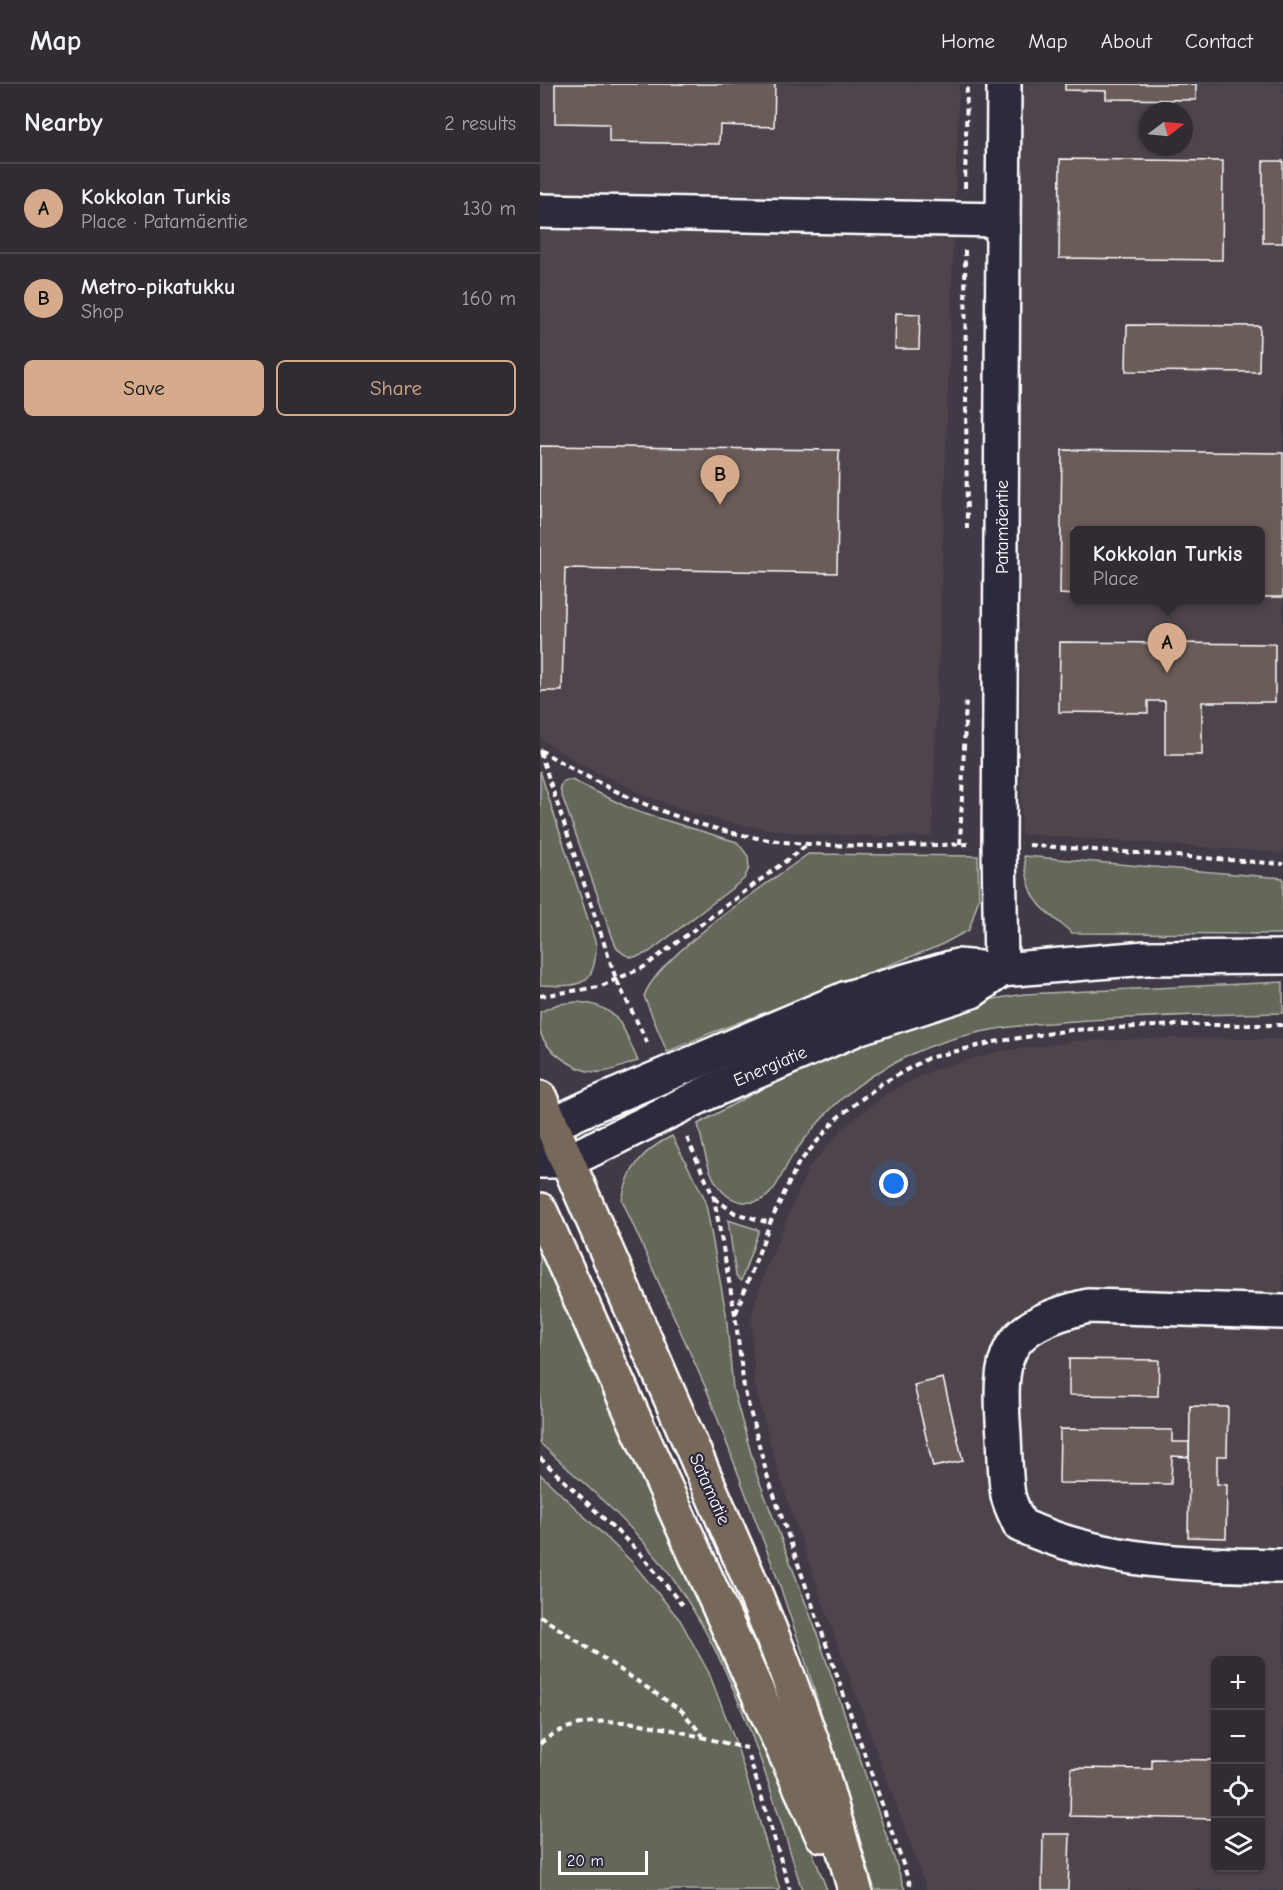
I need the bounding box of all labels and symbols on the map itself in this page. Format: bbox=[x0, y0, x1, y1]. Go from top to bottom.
north arrow bbox=[1139, 102, 1193, 156]
pin: B bbox=[700, 456, 740, 505]
street label: Patamäentie bbox=[992, 480, 1013, 574]
pin: A bbox=[1148, 624, 1186, 673]
street label: Energiatie bbox=[730, 1042, 810, 1091]
your location bbox=[879, 1169, 908, 1198]
street label: Satamatie bbox=[685, 1450, 735, 1528]
scale bar bbox=[558, 1848, 648, 1876]

